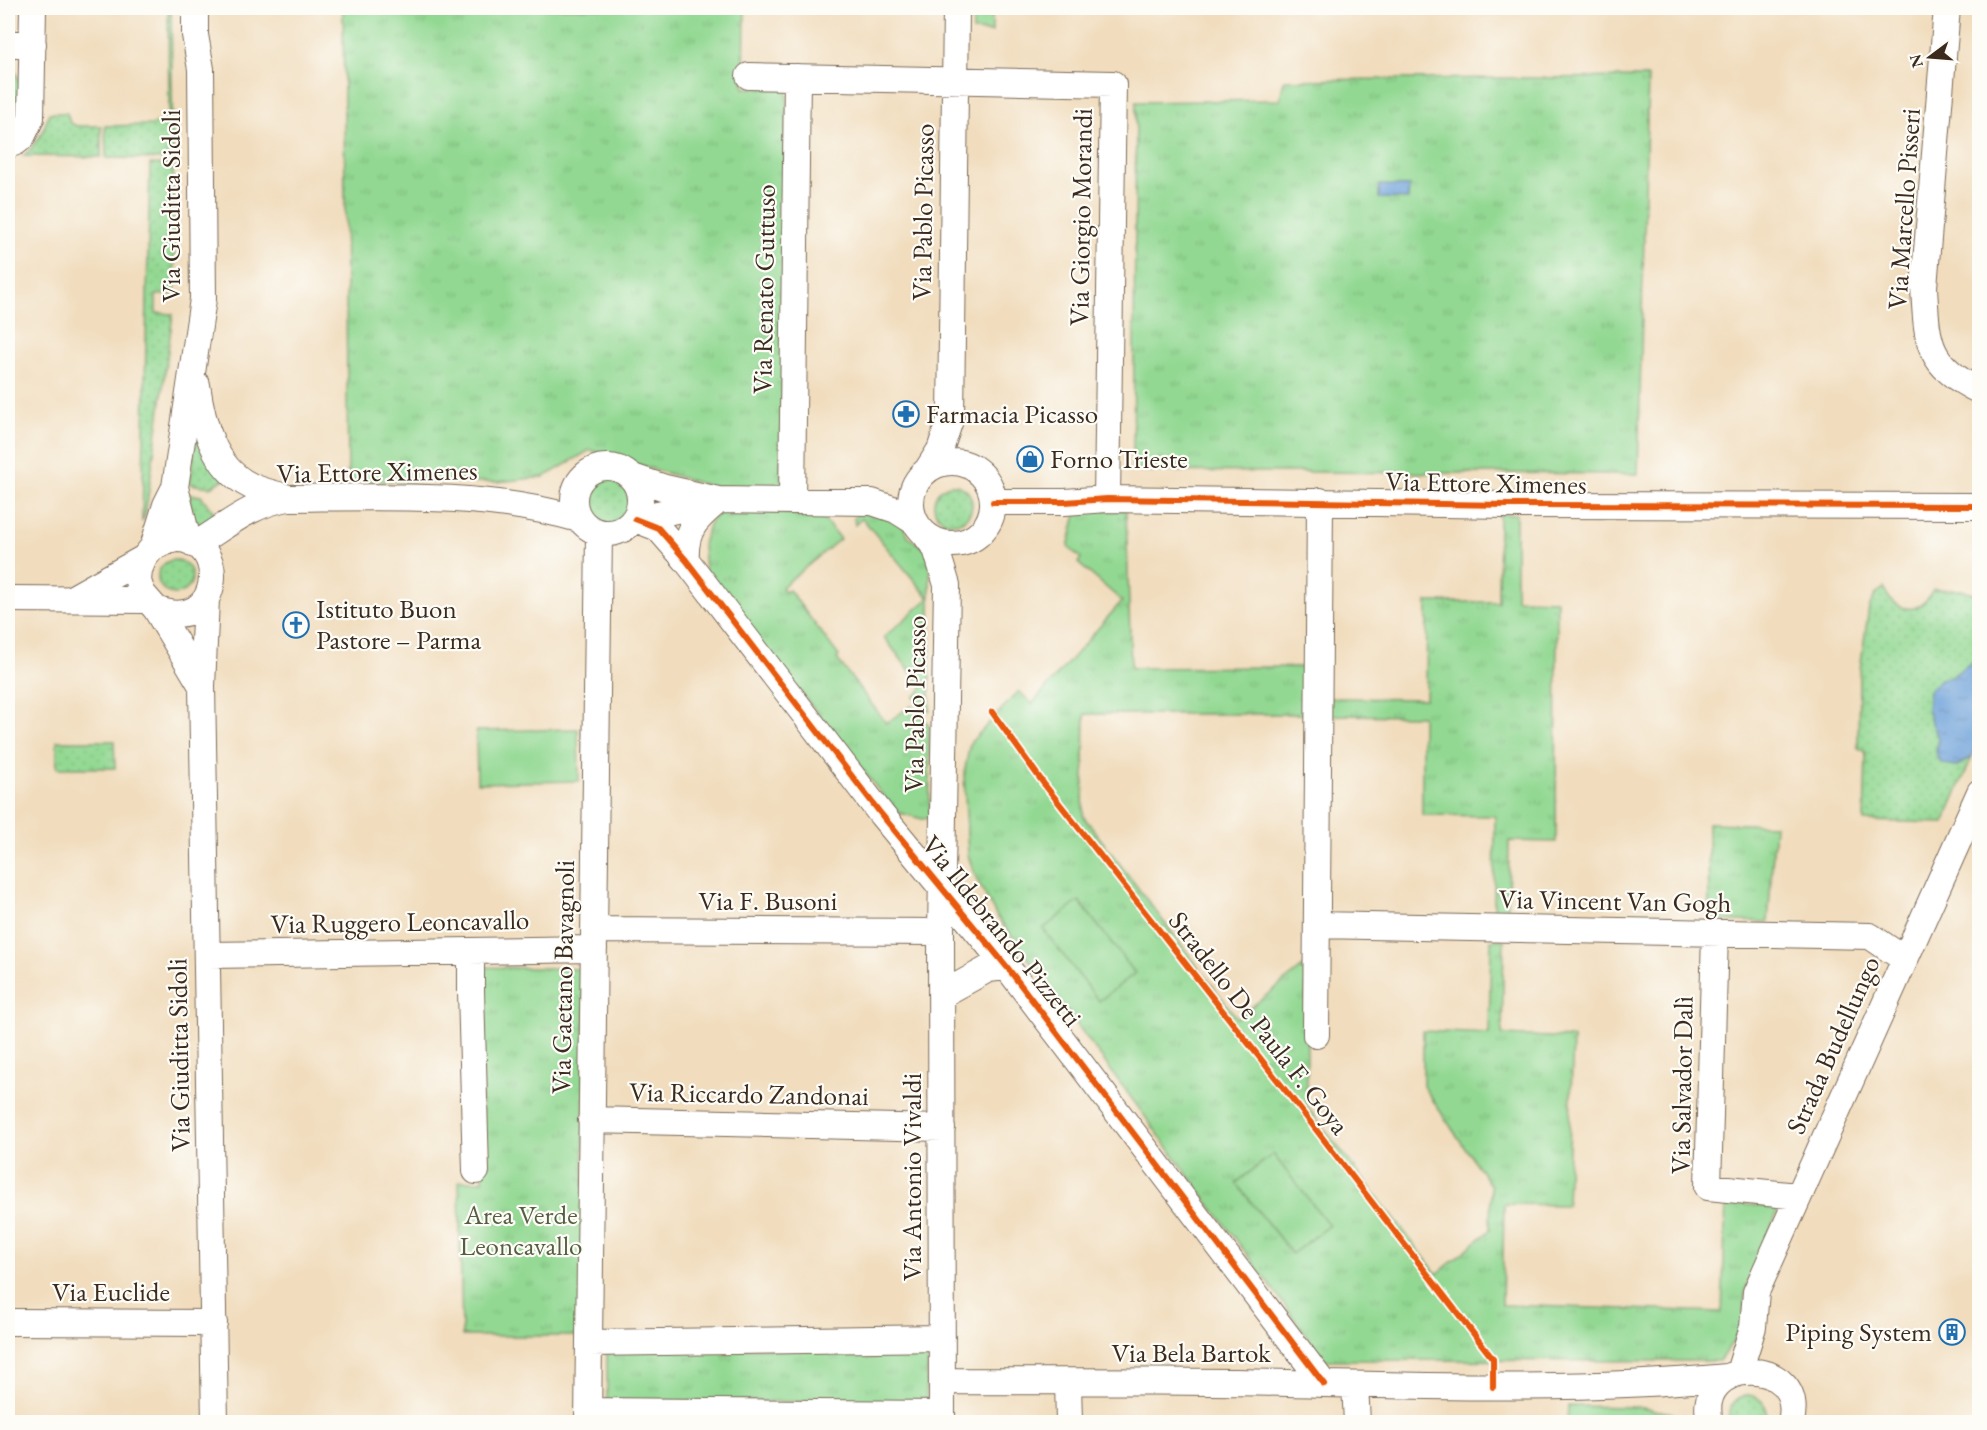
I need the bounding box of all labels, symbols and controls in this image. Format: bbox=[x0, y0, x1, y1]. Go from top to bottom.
north arrow bbox=[1900, 27, 1960, 87]
text: N bbox=[1904, 52, 1928, 70]
street label: Via Giorgio Morandi bbox=[1061, 107, 1100, 326]
street label: Via Marcello Pisseri bbox=[1879, 107, 1928, 311]
street label: Via Giuditta Sidoli bbox=[153, 109, 188, 303]
street label: Via Pablo Picasso bbox=[903, 123, 942, 301]
street label: Via Renato Guttuso bbox=[744, 184, 783, 394]
place label: Farmacia Picasso bbox=[926, 396, 1098, 431]
pharmacy icon: Farmacia Picasso bbox=[891, 399, 921, 429]
place label: Forno Trieste bbox=[1050, 441, 1188, 476]
shop icon: Forno Trieste bbox=[1015, 444, 1045, 474]
street label: Via Ettore Ximenes bbox=[276, 452, 478, 491]
street label: Via Ettore Ximenes bbox=[1385, 463, 1587, 502]
place label: Istituto Buon Pastore – Parma bbox=[316, 591, 481, 657]
church icon: Istituto Buon Pastore – Parma bbox=[281, 610, 311, 640]
street label: Via Pablo Picasso bbox=[895, 615, 934, 793]
street label: Via Ildebrando Pizzetti bbox=[914, 828, 1091, 1034]
street label: Via Gaetano Bavagnoli bbox=[543, 859, 582, 1094]
street label: Via Vincent Van Gogh bbox=[1498, 881, 1732, 920]
street label: Via F. Busoni bbox=[699, 883, 838, 918]
street label: Via Ruggero Leoncavallo bbox=[270, 902, 530, 941]
street label: Stradello De Paula F. Goya bbox=[1161, 904, 1358, 1142]
street label: Strada Budellungo bbox=[1778, 950, 1887, 1139]
street label: Via Giuditta Sidoli bbox=[159, 958, 198, 1152]
street label: Via Salvador Dalì bbox=[1662, 995, 1701, 1174]
street label: Via Antonio Vivaldi bbox=[894, 1073, 929, 1281]
street label: Via Riccardo Zandonai bbox=[629, 1074, 869, 1113]
park label: Area Verde Leoncavallo bbox=[460, 1197, 583, 1263]
street label: Via Euclide bbox=[52, 1274, 170, 1309]
place label: Piping System bbox=[1785, 1314, 1932, 1349]
building icon: Piping System bbox=[1937, 1317, 1967, 1347]
street label: Via Bela Bartok bbox=[1111, 1335, 1271, 1370]

